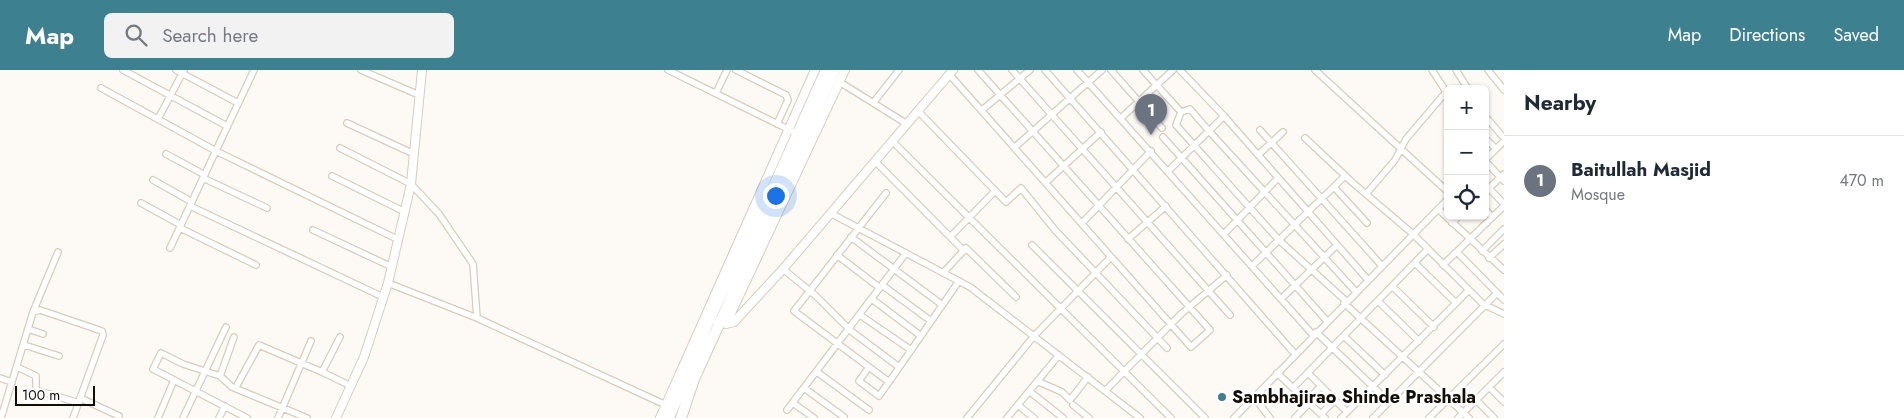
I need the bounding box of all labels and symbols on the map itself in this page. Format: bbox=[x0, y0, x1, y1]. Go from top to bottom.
pin: 1 bbox=[1135, 94, 1167, 135]
your location bbox=[763, 183, 789, 209]
scale bar bbox=[15, 383, 95, 406]
place label: Sambhajirao Shinde Prashala bbox=[1232, 384, 1476, 410]
marker: Sambhajirao Shinde Prashala bbox=[1216, 391, 1228, 403]

